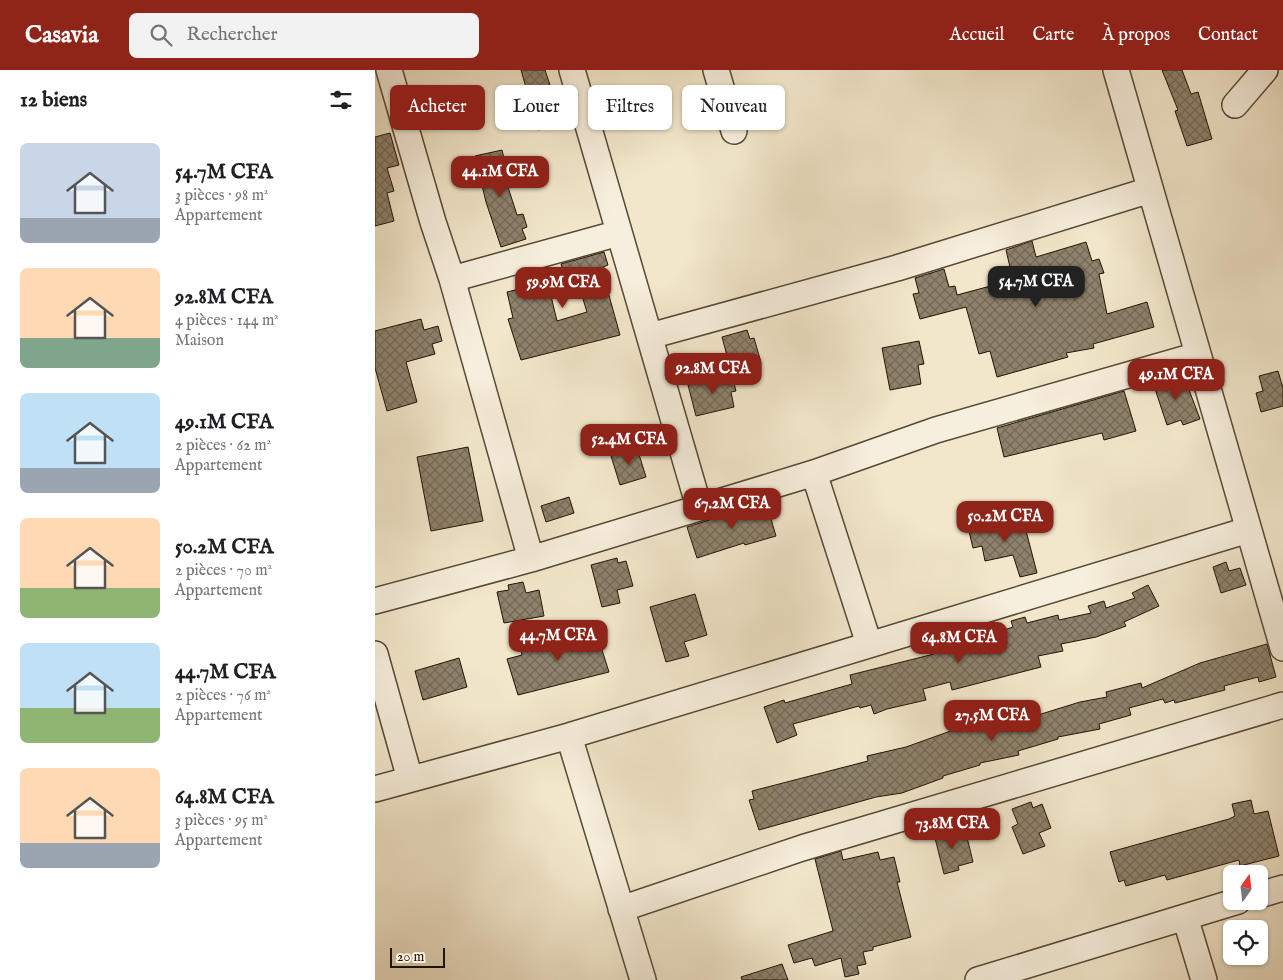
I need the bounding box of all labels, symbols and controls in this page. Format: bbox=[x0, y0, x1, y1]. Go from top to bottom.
search box bbox=[129, 13, 479, 58]
text: Casavia bbox=[25, 20, 99, 51]
icon: search bbox=[147, 21, 175, 49]
text: Rechercher bbox=[187, 23, 277, 47]
text: Accueil bbox=[950, 24, 1005, 47]
text: Carte bbox=[1033, 24, 1074, 47]
text: À propos bbox=[1102, 24, 1170, 47]
text: Contact bbox=[1198, 24, 1258, 47]
chip: Acheter bbox=[390, 85, 485, 130]
chip: Louer bbox=[495, 85, 578, 130]
chip: Filtres bbox=[588, 85, 672, 130]
chip: Nouveau bbox=[682, 85, 785, 130]
icon: filters bbox=[327, 86, 355, 114]
text: 12 biens bbox=[20, 87, 87, 114]
pin: 44.1M CFA bbox=[443, 156, 557, 198]
text: 54.7M CFA bbox=[175, 159, 273, 186]
text: 44.1M CFA bbox=[462, 162, 538, 182]
icon: home bbox=[60, 163, 120, 223]
text: 3 pièces · 98 m² bbox=[175, 186, 269, 206]
text: Appartement bbox=[175, 206, 262, 226]
pin: 59.9M CFA bbox=[506, 266, 620, 309]
pin: 54.7M CFA bbox=[979, 266, 1093, 308]
text: 54.7M CFA bbox=[999, 272, 1073, 292]
text: 59.9M CFA bbox=[526, 273, 600, 293]
text: 92.8M CFA bbox=[175, 284, 273, 311]
icon: home bbox=[60, 288, 120, 348]
text: 4 pièces · 144 m² bbox=[175, 311, 279, 331]
text: Maison bbox=[175, 331, 224, 351]
pin: 92.8M CFA bbox=[656, 352, 770, 395]
pin: 49.1M CFA bbox=[1119, 358, 1233, 401]
text: 92.8M CFA bbox=[676, 359, 750, 379]
text: 49.1M CFA bbox=[1139, 365, 1213, 385]
text: 49.1M CFA bbox=[175, 409, 273, 436]
icon: home bbox=[60, 413, 120, 473]
pin: 52.4M CFA bbox=[572, 424, 686, 466]
text: 52.4M CFA bbox=[591, 430, 667, 450]
text: 2 pièces · 62 m² bbox=[175, 436, 271, 456]
text: Appartement bbox=[175, 456, 262, 476]
pin: 67.2M CFA bbox=[675, 488, 789, 530]
text: 67.2M CFA bbox=[694, 494, 770, 514]
pin: 50.2M CFA bbox=[948, 500, 1062, 543]
text: 50.2M CFA bbox=[967, 507, 1043, 527]
text: 50.2M CFA bbox=[175, 534, 274, 561]
icon: home bbox=[60, 538, 120, 598]
text: 2 pièces · 70 m² bbox=[175, 561, 272, 581]
text: Appartement bbox=[175, 581, 262, 601]
pin: 44.7M CFA bbox=[501, 620, 615, 662]
pin: 64.8M CFA bbox=[902, 622, 1016, 664]
text: 44.7M CFA bbox=[520, 626, 596, 646]
text: 64.8M CFA bbox=[921, 628, 997, 648]
text: 44.7M CFA bbox=[175, 659, 276, 686]
icon: home bbox=[60, 663, 120, 723]
text: 2 pièces · 76 m² bbox=[175, 686, 271, 706]
pin: 27.5M CFA bbox=[935, 700, 1049, 742]
text: Appartement bbox=[175, 706, 262, 726]
text: 27.5M CFA bbox=[955, 706, 1029, 726]
text: 64.8M CFA bbox=[175, 784, 274, 811]
icon: home bbox=[60, 788, 120, 848]
pin: 73.8M CFA bbox=[895, 808, 1009, 850]
text: 3 pièces · 95 m² bbox=[175, 811, 268, 831]
text: 73.8M CFA bbox=[915, 814, 989, 834]
text: Appartement bbox=[175, 831, 262, 851]
north arrow bbox=[1223, 865, 1267, 910]
map controls bbox=[1223, 865, 1268, 965]
button: locate bbox=[1223, 920, 1268, 965]
scale bar bbox=[390, 945, 445, 968]
text: 20 m bbox=[397, 948, 424, 966]

